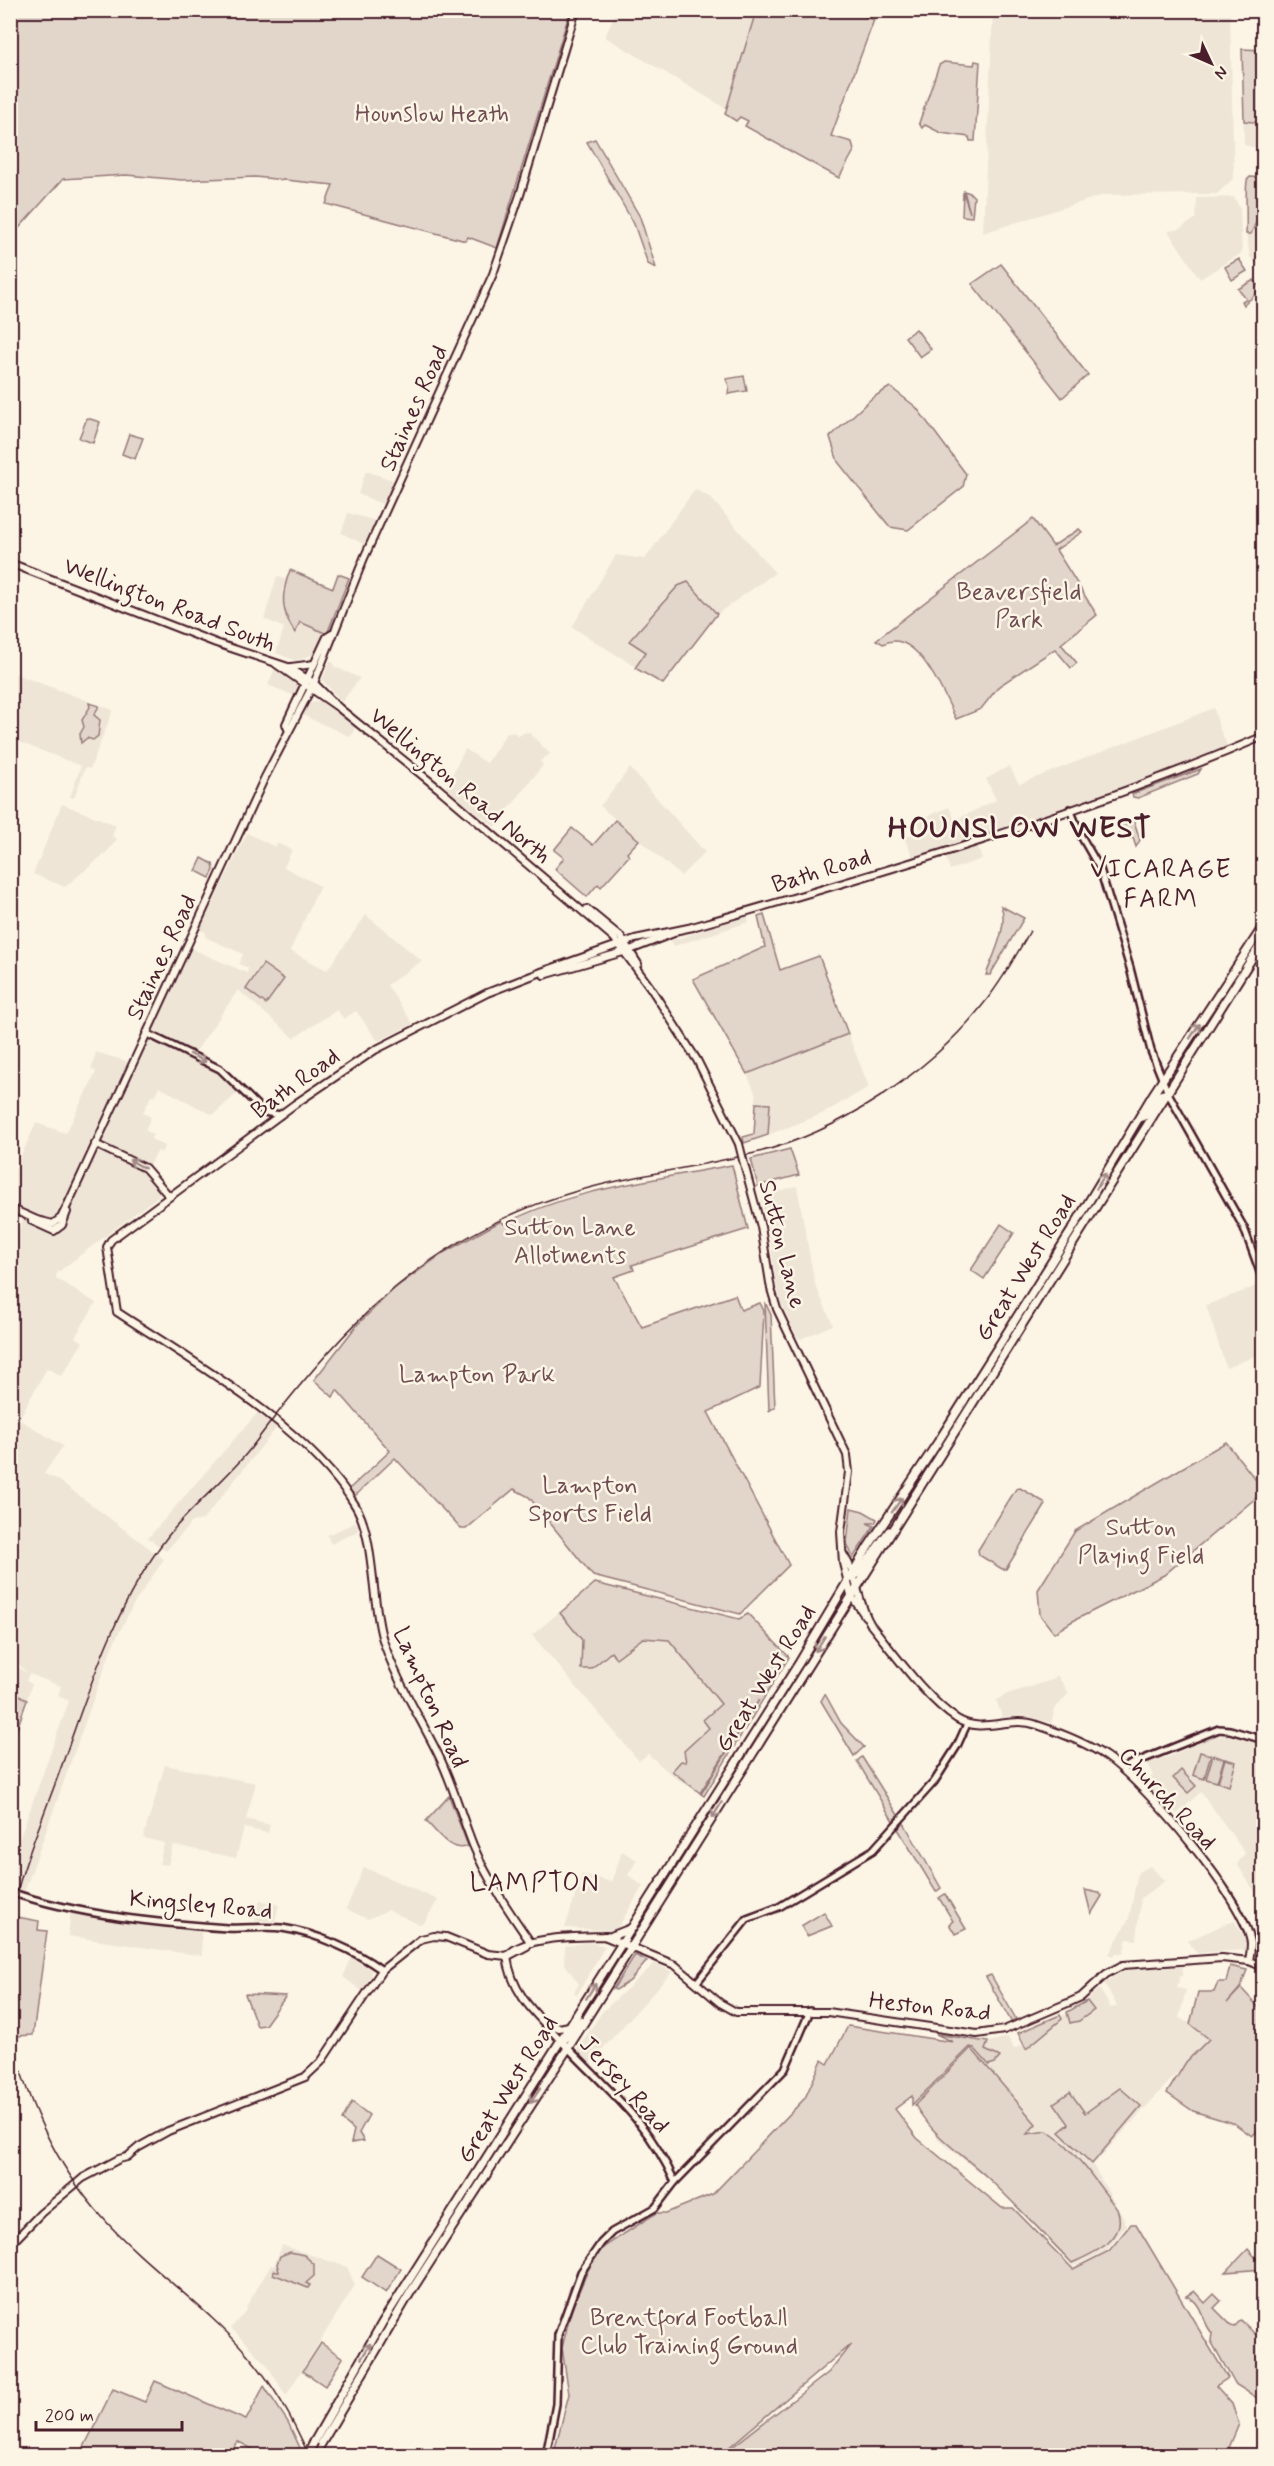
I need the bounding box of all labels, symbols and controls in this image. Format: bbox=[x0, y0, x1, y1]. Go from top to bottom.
north arrow bbox=[1181, 33, 1241, 93]
text: N bbox=[1209, 61, 1232, 84]
park label: Hounslow Heath bbox=[355, 99, 509, 130]
street label: Staines Road bbox=[373, 341, 456, 477]
street label: Wellington Road South bbox=[58, 551, 280, 663]
park label: Beaversfield Park bbox=[956, 577, 1082, 636]
street label: Wellington Road North bbox=[361, 701, 557, 874]
district label: HOUNSLOW WEST bbox=[888, 809, 1152, 848]
street label: Bath Road bbox=[768, 842, 875, 901]
district label: VICARAGE FARM bbox=[1090, 853, 1232, 917]
street label: Staines Road bbox=[120, 890, 205, 1025]
one-way arrow bbox=[1189, 1023, 1201, 1040]
street label: Bath Road bbox=[245, 1042, 346, 1127]
one-way arrow bbox=[189, 1053, 207, 1064]
one-way arrow bbox=[128, 1157, 146, 1169]
one-way arrow bbox=[1096, 1173, 1108, 1190]
street label: Sutton Lane bbox=[751, 1177, 812, 1312]
street label: Great West Road bbox=[969, 1188, 1084, 1347]
park label: Sutton Lane Allotments bbox=[504, 1213, 636, 1272]
park label: Lampton Park bbox=[399, 1360, 555, 1391]
park label: Lampton Sports Field bbox=[528, 1471, 652, 1530]
one-way arrow bbox=[891, 1498, 903, 1514]
park label: Sutton Playing Field bbox=[1078, 1513, 1204, 1575]
street label: Great West Road bbox=[709, 1599, 824, 1758]
street label: Lampton Road bbox=[385, 1622, 475, 1773]
one-way arrow bbox=[813, 1635, 825, 1652]
street label: Church Road bbox=[1111, 1741, 1223, 1857]
one-way arrow bbox=[711, 1801, 723, 1818]
district label: LAMPTON bbox=[470, 1867, 600, 1901]
street label: Kingsley Road bbox=[128, 1884, 274, 1929]
one-way arrow bbox=[586, 1983, 598, 2000]
street label: Heston Road bbox=[867, 1986, 992, 2029]
street label: Great West Road bbox=[451, 2010, 566, 2169]
street label: Jersey Road bbox=[572, 2030, 676, 2140]
one-way arrow bbox=[529, 2088, 542, 2105]
park label: Brentford Football Club Training Ground bbox=[580, 2303, 798, 2365]
one-way arrow bbox=[360, 2343, 372, 2360]
scale bar bbox=[36, 2394, 182, 2432]
text: 200 m bbox=[45, 2404, 94, 2428]

